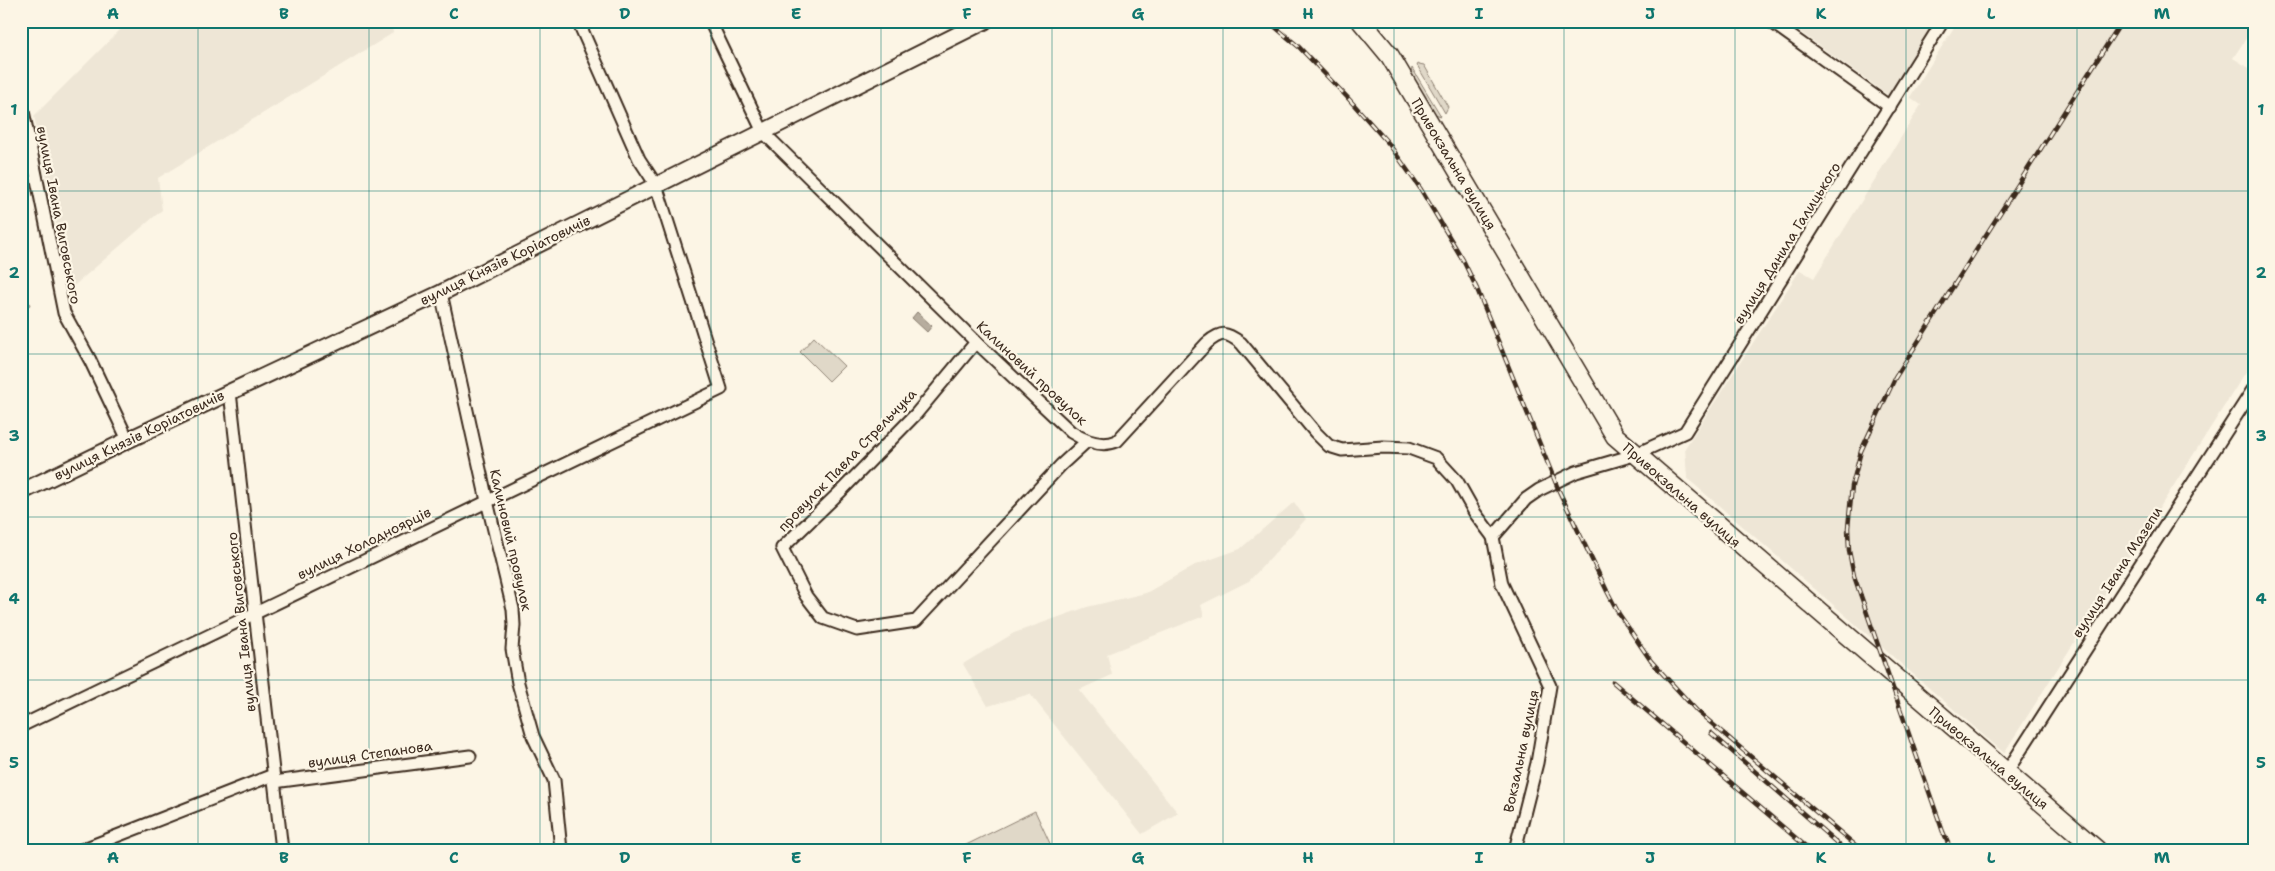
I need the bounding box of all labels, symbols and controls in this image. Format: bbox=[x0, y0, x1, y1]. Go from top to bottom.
text: A bbox=[107, 3, 119, 24]
text: B bbox=[279, 3, 289, 24]
text: C bbox=[449, 3, 459, 24]
text: D bbox=[619, 3, 631, 24]
text: E bbox=[791, 3, 801, 24]
text: F bbox=[962, 3, 972, 24]
text: G bbox=[1132, 3, 1145, 24]
text: H bbox=[1302, 3, 1314, 24]
text: I bbox=[1475, 3, 1484, 24]
text: J bbox=[1645, 3, 1655, 24]
text: K bbox=[1816, 3, 1827, 24]
text: L bbox=[1987, 3, 1996, 24]
text: M bbox=[2154, 3, 2171, 24]
street label: Привокзальна вулиця bbox=[1407, 95, 1501, 233]
text: 1 bbox=[10, 99, 18, 120]
text: 1 bbox=[2257, 99, 2265, 120]
street label: вулиця Івана Виговського bbox=[33, 125, 85, 305]
street label: вулиця Данила Галицького bbox=[1730, 159, 1844, 327]
street label: вулиця Князів Коріатовичів bbox=[417, 211, 593, 309]
text: 2 bbox=[8, 262, 20, 283]
text: 2 bbox=[2255, 262, 2267, 283]
street label: Калиновий провулок bbox=[973, 317, 1092, 429]
street label: провулок Павла Стрельчука bbox=[774, 384, 920, 535]
street label: вулиця Князів Коріатовичів bbox=[51, 386, 227, 484]
text: 3 bbox=[8, 425, 20, 446]
text: 3 bbox=[2255, 425, 2267, 446]
street label: Привокзальна вулиця bbox=[1619, 439, 1745, 551]
street label: Калиновий провулок bbox=[486, 467, 536, 613]
street label: вулиця Холодноярців bbox=[294, 503, 434, 583]
street label: вулиця Івана Мазепи bbox=[2068, 503, 2166, 641]
street label: вулиця Івана Виговського bbox=[223, 531, 259, 713]
text: 4 bbox=[8, 588, 20, 609]
text: 4 bbox=[2255, 588, 2267, 609]
street label: Вокзальна вулиця bbox=[1499, 688, 1543, 814]
street label: Привокзальна вулиця bbox=[1926, 703, 2052, 813]
street label: вулиця Степанова bbox=[307, 736, 434, 772]
text: 5 bbox=[9, 752, 19, 773]
text: 5 bbox=[2256, 752, 2266, 773]
text: A bbox=[107, 847, 119, 868]
text: B bbox=[279, 847, 289, 868]
text: C bbox=[449, 847, 459, 868]
text: D bbox=[619, 847, 631, 868]
text: E bbox=[791, 847, 801, 868]
text: F bbox=[962, 847, 972, 868]
text: G bbox=[1132, 847, 1145, 868]
text: H bbox=[1302, 847, 1314, 868]
text: I bbox=[1475, 847, 1484, 868]
text: J bbox=[1645, 847, 1655, 868]
text: K bbox=[1816, 847, 1827, 868]
text: L bbox=[1987, 847, 1996, 868]
text: M bbox=[2154, 847, 2171, 868]

